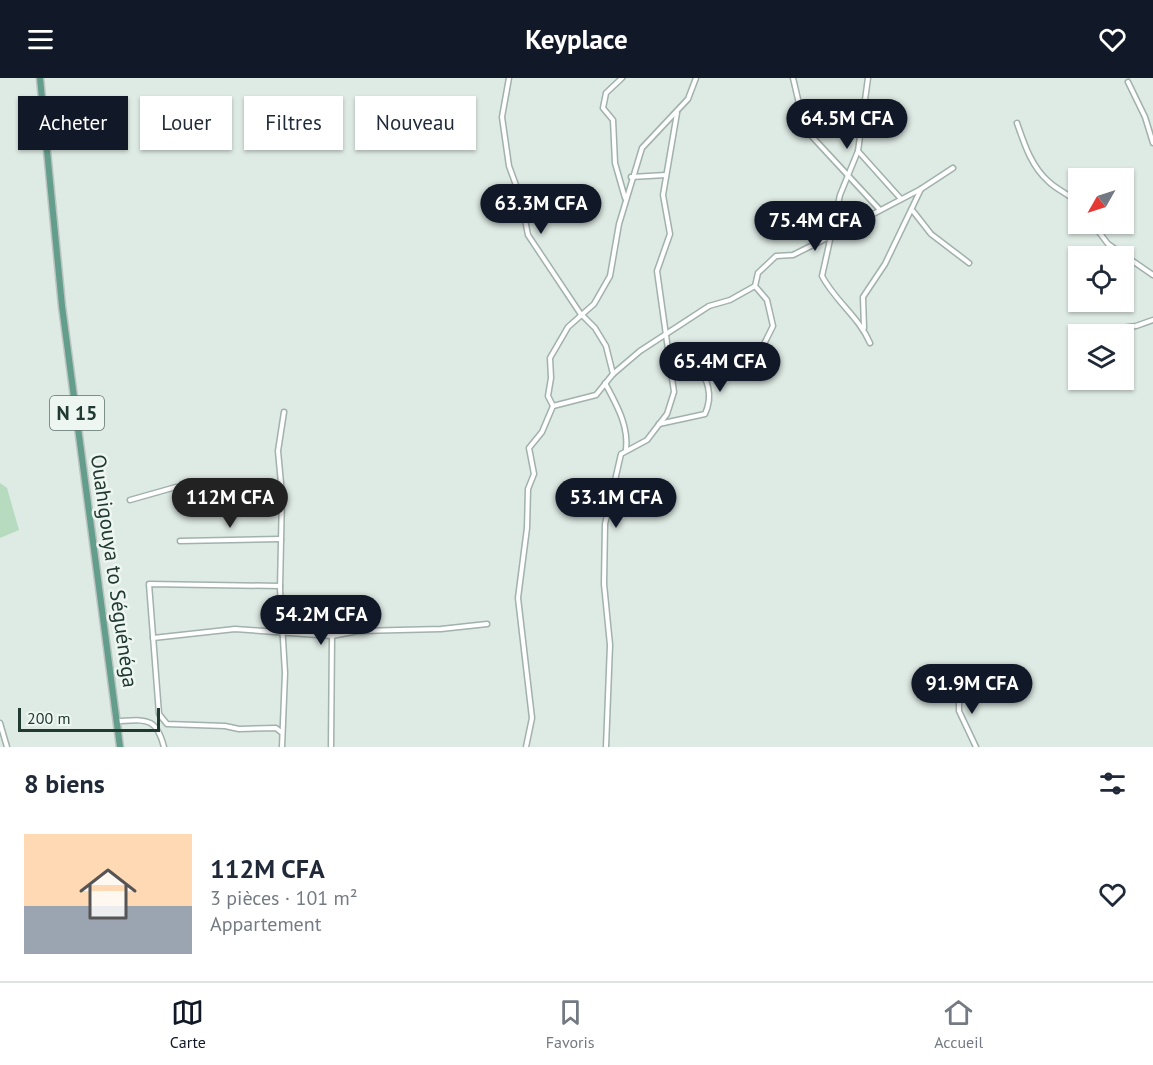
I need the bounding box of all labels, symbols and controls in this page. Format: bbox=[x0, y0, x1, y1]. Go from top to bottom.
text: Keyplace bbox=[525, 22, 628, 56]
icon: menu bbox=[24, 23, 57, 56]
icon: heart bbox=[1096, 23, 1129, 56]
chip: Acheter bbox=[18, 96, 128, 150]
chip: Louer bbox=[140, 96, 232, 150]
chip: Filtres bbox=[244, 96, 343, 150]
chip: Nouveau bbox=[355, 96, 476, 150]
pin: 64.5M CFA bbox=[778, 99, 916, 150]
text: 64.5M CFA bbox=[800, 105, 894, 131]
north arrow bbox=[1068, 168, 1134, 234]
map controls bbox=[1068, 168, 1134, 390]
pin: 63.3M CFA bbox=[472, 184, 610, 235]
text: 63.3M CFA bbox=[494, 190, 588, 216]
pin: 75.4M CFA bbox=[746, 201, 884, 252]
text: 75.4M CFA bbox=[768, 207, 862, 233]
button: locate bbox=[1068, 246, 1134, 312]
button: layers bbox=[1068, 324, 1134, 390]
pin: 65.4M CFA bbox=[651, 342, 789, 393]
text: 65.4M CFA bbox=[673, 348, 767, 374]
road number: N 15 bbox=[50, 396, 104, 430]
street label: Ouahigouya to Séguénéga bbox=[85, 453, 144, 689]
pin: 112M CFA bbox=[168, 478, 292, 529]
pin: 53.1M CFA bbox=[547, 478, 685, 529]
text: 112M CFA bbox=[186, 484, 274, 510]
text: 53.1M CFA bbox=[569, 484, 663, 510]
pin: 54.2M CFA bbox=[252, 595, 390, 646]
text: 54.2M CFA bbox=[274, 601, 368, 627]
pin: 91.9M CFA bbox=[903, 664, 1041, 715]
text: 91.9M CFA bbox=[925, 670, 1019, 696]
scale bar bbox=[18, 705, 160, 732]
text: 200 m bbox=[27, 708, 70, 728]
text: 8 biens bbox=[24, 767, 105, 800]
icon: filters bbox=[1096, 767, 1129, 800]
text: 112M CFA bbox=[210, 852, 325, 885]
icon: home bbox=[72, 858, 144, 930]
icon: heart bbox=[1096, 878, 1129, 911]
text: 3 pièces · 101 m² bbox=[210, 885, 358, 911]
text: Appartement bbox=[210, 911, 322, 937]
tab: Carte bbox=[170, 996, 206, 1052]
tab: Favoris bbox=[546, 996, 594, 1052]
tab: Accueil bbox=[934, 996, 983, 1052]

